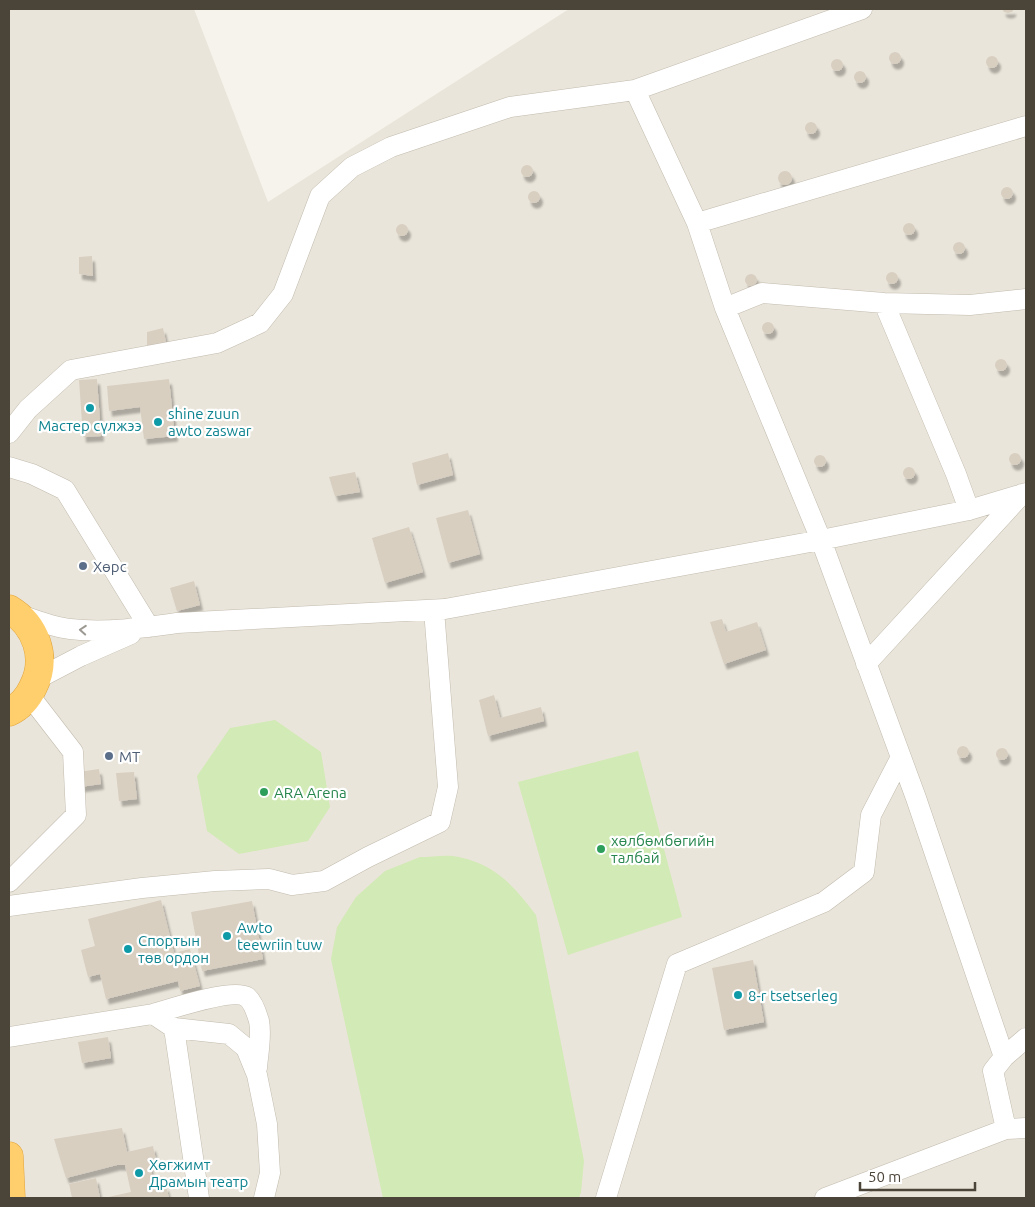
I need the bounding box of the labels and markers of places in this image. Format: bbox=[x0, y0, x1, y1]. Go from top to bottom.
marker: Мастер сүлжээ bbox=[84, 402, 96, 414]
place label: shine zuun awto zaswar bbox=[168, 405, 252, 439]
marker: shine zuun awto zaswar bbox=[152, 416, 164, 428]
place label: Мастер сүлжээ bbox=[38, 417, 142, 434]
place label: Хөрс bbox=[93, 558, 127, 575]
marker: Хөрс bbox=[77, 560, 89, 572]
place label: MT bbox=[119, 748, 141, 765]
marker: MT bbox=[103, 750, 115, 762]
place label: ARA Arena bbox=[274, 784, 347, 801]
marker: ARA Arena bbox=[258, 786, 270, 798]
place label: хөлбөмбөгийн талбай bbox=[611, 832, 715, 866]
marker: хөлбөмбөгийн талбай bbox=[595, 843, 607, 855]
place label: Awto teewriin tuw bbox=[237, 919, 322, 953]
marker: Awto teewriin tuw bbox=[221, 930, 233, 942]
place label: Спортын төв ордон bbox=[138, 932, 209, 966]
marker: Спортын төв ордон bbox=[122, 943, 134, 955]
place label: 8-r tsetserleg bbox=[748, 987, 838, 1004]
marker: 8-r tsetserleg bbox=[732, 989, 744, 1001]
place label: Хөгжимт Драмын театр bbox=[149, 1156, 248, 1190]
marker: Хөгжимт Драмын театр bbox=[133, 1167, 145, 1179]

